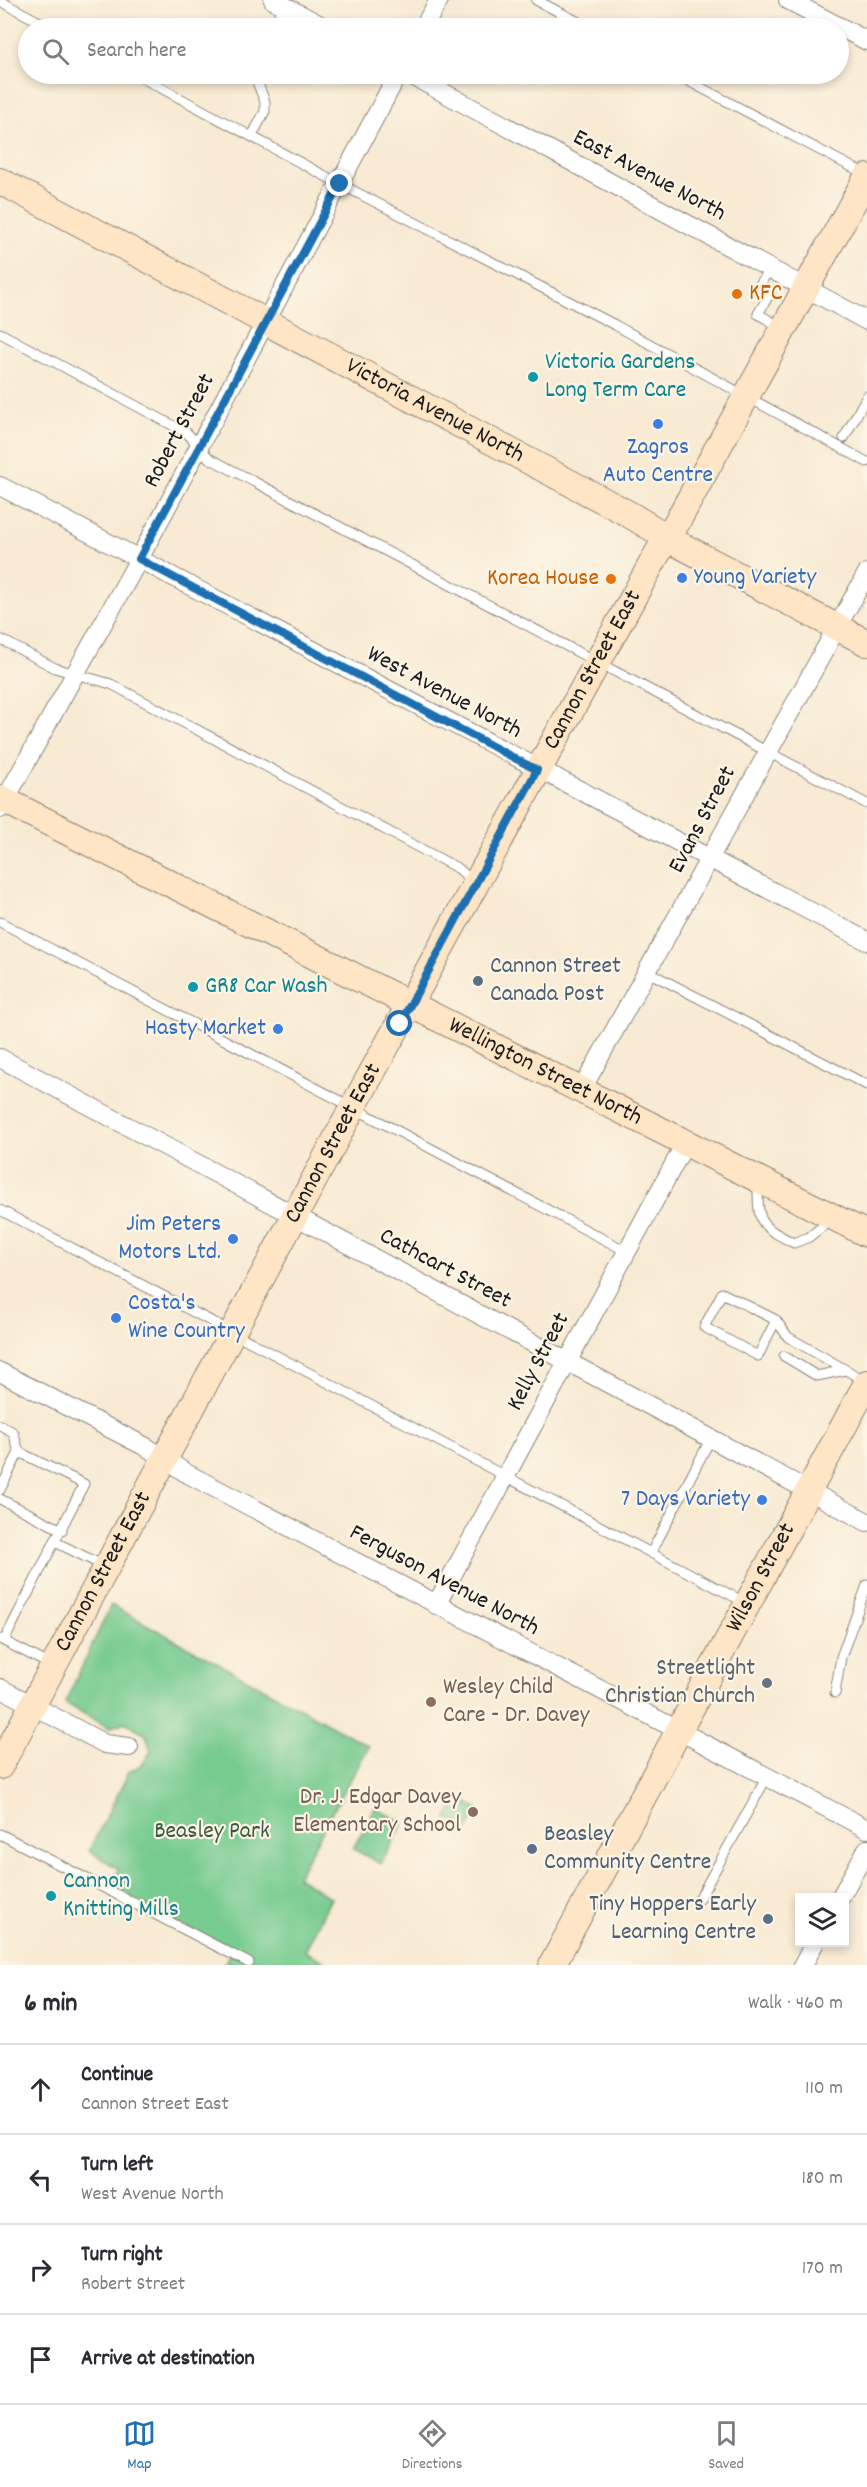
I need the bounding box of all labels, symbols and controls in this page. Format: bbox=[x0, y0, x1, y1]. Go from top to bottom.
search box bbox=[18, 18, 849, 84]
icon: search bbox=[39, 35, 72, 68]
text: Search here bbox=[87, 36, 186, 67]
street label: East Avenue North bbox=[566, 121, 732, 231]
route end bbox=[326, 170, 352, 196]
place label: KFC bbox=[749, 277, 783, 311]
marker: KFC bbox=[730, 287, 744, 301]
place label: Victoria Gardens Long Term Care bbox=[545, 346, 695, 408]
street label: Victoria Avenue North bbox=[339, 350, 530, 473]
street label: Robert Street bbox=[136, 368, 224, 494]
marker: Victoria Gardens Long Term Care bbox=[526, 370, 540, 384]
marker: Zagros Auto Centre bbox=[651, 417, 665, 431]
place label: Zagros Auto Centre bbox=[603, 431, 713, 493]
place label: Young Variety bbox=[694, 561, 817, 595]
place label: Korea House bbox=[487, 562, 599, 596]
marker: Young Variety bbox=[675, 571, 689, 585]
marker: Korea House bbox=[604, 572, 618, 586]
street label: Cannon Street East bbox=[535, 584, 651, 756]
street label: West Avenue North bbox=[360, 638, 528, 748]
street label: Evans Street bbox=[660, 760, 746, 880]
place label: Cannon Street Canada Post bbox=[490, 950, 621, 1012]
place label: GR8 Car Wash bbox=[205, 970, 328, 1004]
marker: Cannon Street Canada Post bbox=[471, 974, 485, 988]
marker: GR8 Car Wash bbox=[186, 980, 200, 994]
street label: Wellington Street North bbox=[442, 1009, 648, 1135]
route start bbox=[386, 1010, 412, 1036]
place label: Hasty Market bbox=[145, 1012, 266, 1046]
marker: Hasty Market bbox=[271, 1022, 285, 1036]
street label: Cannon Street East bbox=[276, 1057, 391, 1230]
place label: Jim Peters Motors Ltd. bbox=[118, 1208, 221, 1270]
street label: Cathcart Street bbox=[373, 1220, 517, 1318]
marker: Jim Peters Motors Ltd. bbox=[226, 1232, 240, 1246]
place label: Costa's Wine Country bbox=[128, 1287, 246, 1349]
street label: Kelly Street bbox=[499, 1307, 579, 1417]
marker: Costa's Wine Country bbox=[109, 1311, 123, 1325]
place label: 7 Days Variety bbox=[621, 1483, 751, 1517]
street label: Cannon Street East bbox=[47, 1486, 161, 1658]
marker: 7 Days Variety bbox=[755, 1493, 769, 1507]
street label: Ferguson Avenue North bbox=[343, 1516, 545, 1646]
street label: Wilson Street bbox=[718, 1517, 805, 1639]
place label: Streetlight Christian Church bbox=[605, 1652, 755, 1714]
place label: Wesley Child Care - Dr. Davey bbox=[443, 1671, 591, 1733]
marker: Streetlight Christian Church bbox=[760, 1676, 774, 1690]
marker: Wesley Child Care - Dr. Davey bbox=[424, 1695, 438, 1709]
place label: Dr. J. Edgar Davey Elementary School bbox=[293, 1781, 462, 1843]
marker: Dr. J. Edgar Davey Elementary School bbox=[466, 1805, 480, 1819]
park label: Beasley Park bbox=[154, 1815, 270, 1849]
place label: Beasley Community Centre bbox=[544, 1818, 711, 1880]
marker: Beasley Community Centre bbox=[525, 1842, 539, 1856]
place label: Cannon Knitting Mills bbox=[63, 1865, 179, 1927]
place label: Tiny Hoppers Early Learning Centre bbox=[589, 1888, 757, 1950]
marker: Cannon Knitting Mills bbox=[44, 1889, 58, 1903]
map controls bbox=[795, 1893, 849, 1947]
button: layers bbox=[795, 1893, 849, 1947]
marker: Tiny Hoppers Early Learning Centre bbox=[761, 1912, 775, 1926]
text: 6 min bbox=[24, 1986, 77, 2023]
text: Walk · 460 m bbox=[748, 1990, 843, 2018]
text: Continue bbox=[81, 2060, 153, 2091]
icon: ahead bbox=[24, 2073, 57, 2106]
text: 110 m bbox=[805, 2075, 843, 2103]
text: Cannon Street East bbox=[81, 2091, 229, 2119]
text: Turn left bbox=[81, 2150, 153, 2181]
icon: left bbox=[24, 2163, 57, 2196]
text: 180 m bbox=[801, 2165, 843, 2193]
text: West Avenue North bbox=[81, 2181, 224, 2209]
text: Turn right bbox=[81, 2240, 163, 2271]
icon: right bbox=[24, 2253, 57, 2286]
text: 170 m bbox=[802, 2255, 843, 2283]
text: Robert Street bbox=[81, 2271, 185, 2299]
icon: arrive bbox=[24, 2343, 57, 2376]
text: Arrive at destination bbox=[81, 2344, 255, 2375]
tab: Map bbox=[123, 2417, 156, 2476]
tab: Directions bbox=[402, 2417, 462, 2476]
tab: Saved bbox=[708, 2417, 744, 2476]

